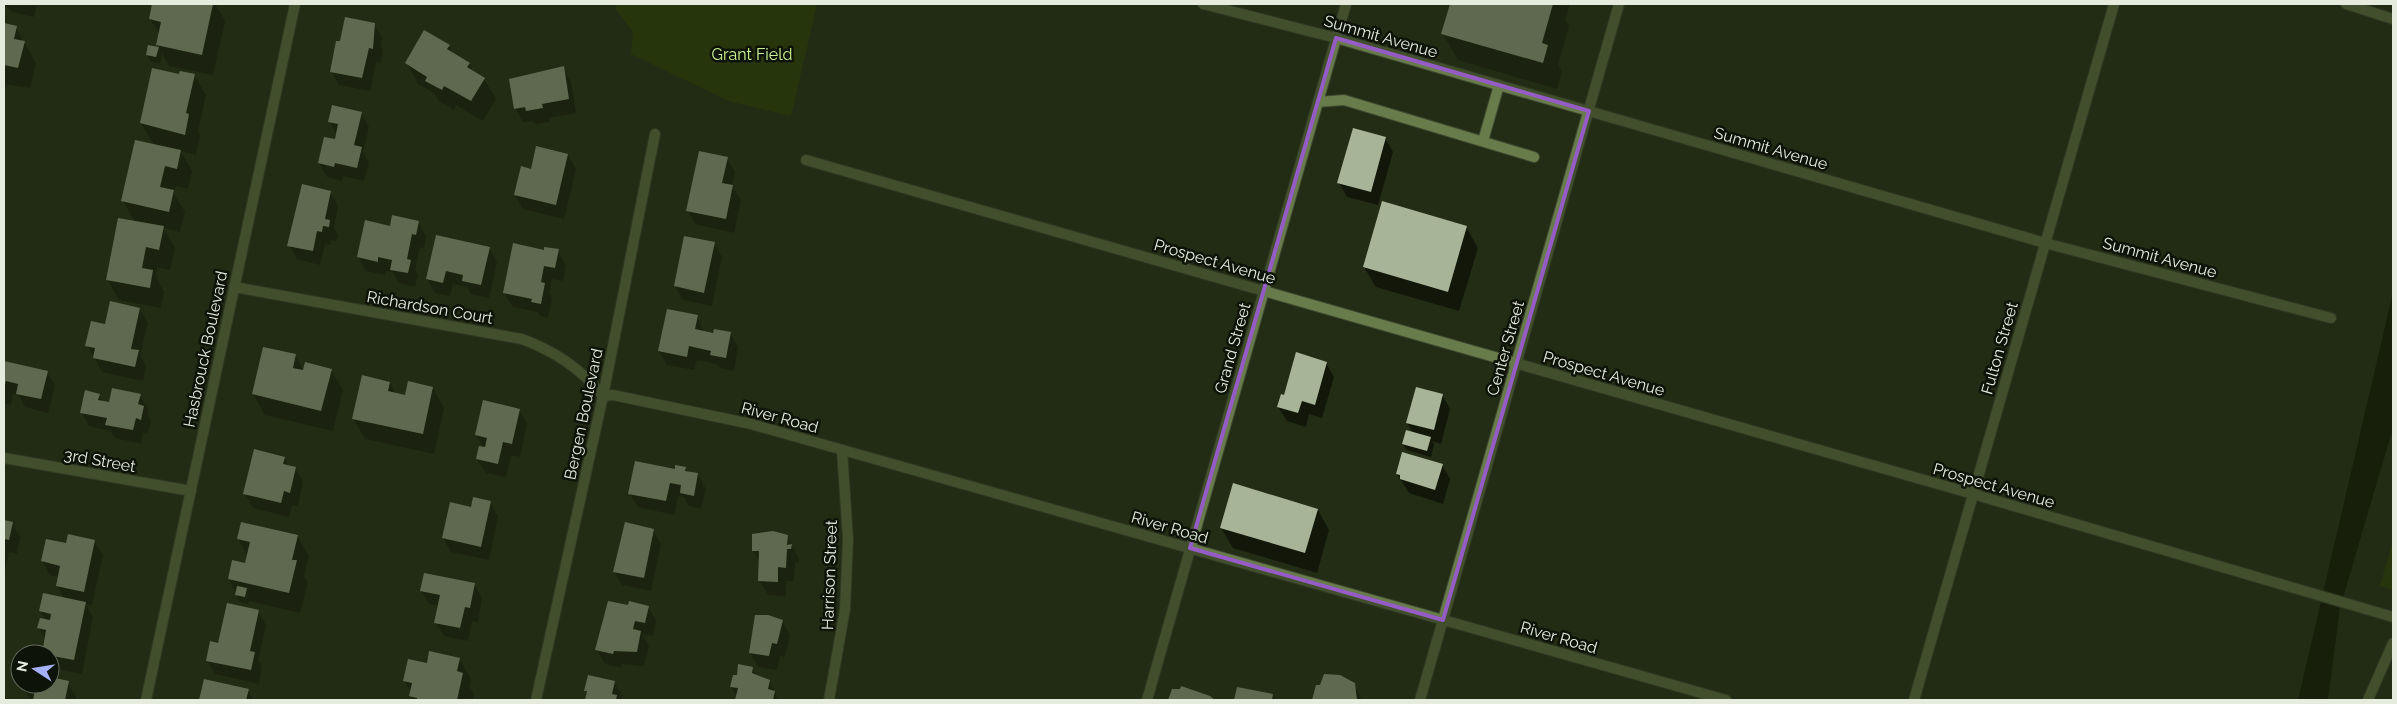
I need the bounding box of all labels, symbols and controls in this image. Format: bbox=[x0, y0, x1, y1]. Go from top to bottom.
street label: Summit Avenue bbox=[1322, 11, 1440, 62]
park label: Grant Field bbox=[711, 45, 793, 64]
street label: Summit Avenue bbox=[1712, 123, 1830, 174]
street label: Summit Avenue bbox=[2101, 233, 2219, 282]
street label: Prospect Avenue bbox=[1152, 235, 1278, 288]
street label: Hasbrouck Boulevard bbox=[180, 269, 231, 429]
street label: Richardson Court bbox=[365, 287, 495, 328]
street label: Center Street bbox=[1483, 298, 1528, 398]
street label: Fulton Street bbox=[1977, 299, 2022, 397]
street label: Grand Street bbox=[1210, 300, 1255, 396]
street label: Bergen Boulevard bbox=[560, 347, 607, 481]
street label: Prospect Avenue bbox=[1541, 347, 1667, 400]
street label: River Road bbox=[739, 398, 821, 437]
street label: 3rd Street bbox=[63, 445, 138, 476]
street label: Prospect Avenue bbox=[1931, 459, 2057, 512]
street label: River Road bbox=[1129, 507, 1211, 548]
street label: Harrison Street bbox=[818, 519, 841, 630]
street label: River Road bbox=[1518, 617, 1600, 658]
north arrow bbox=[10, 644, 60, 694]
text: N bbox=[13, 659, 31, 673]

